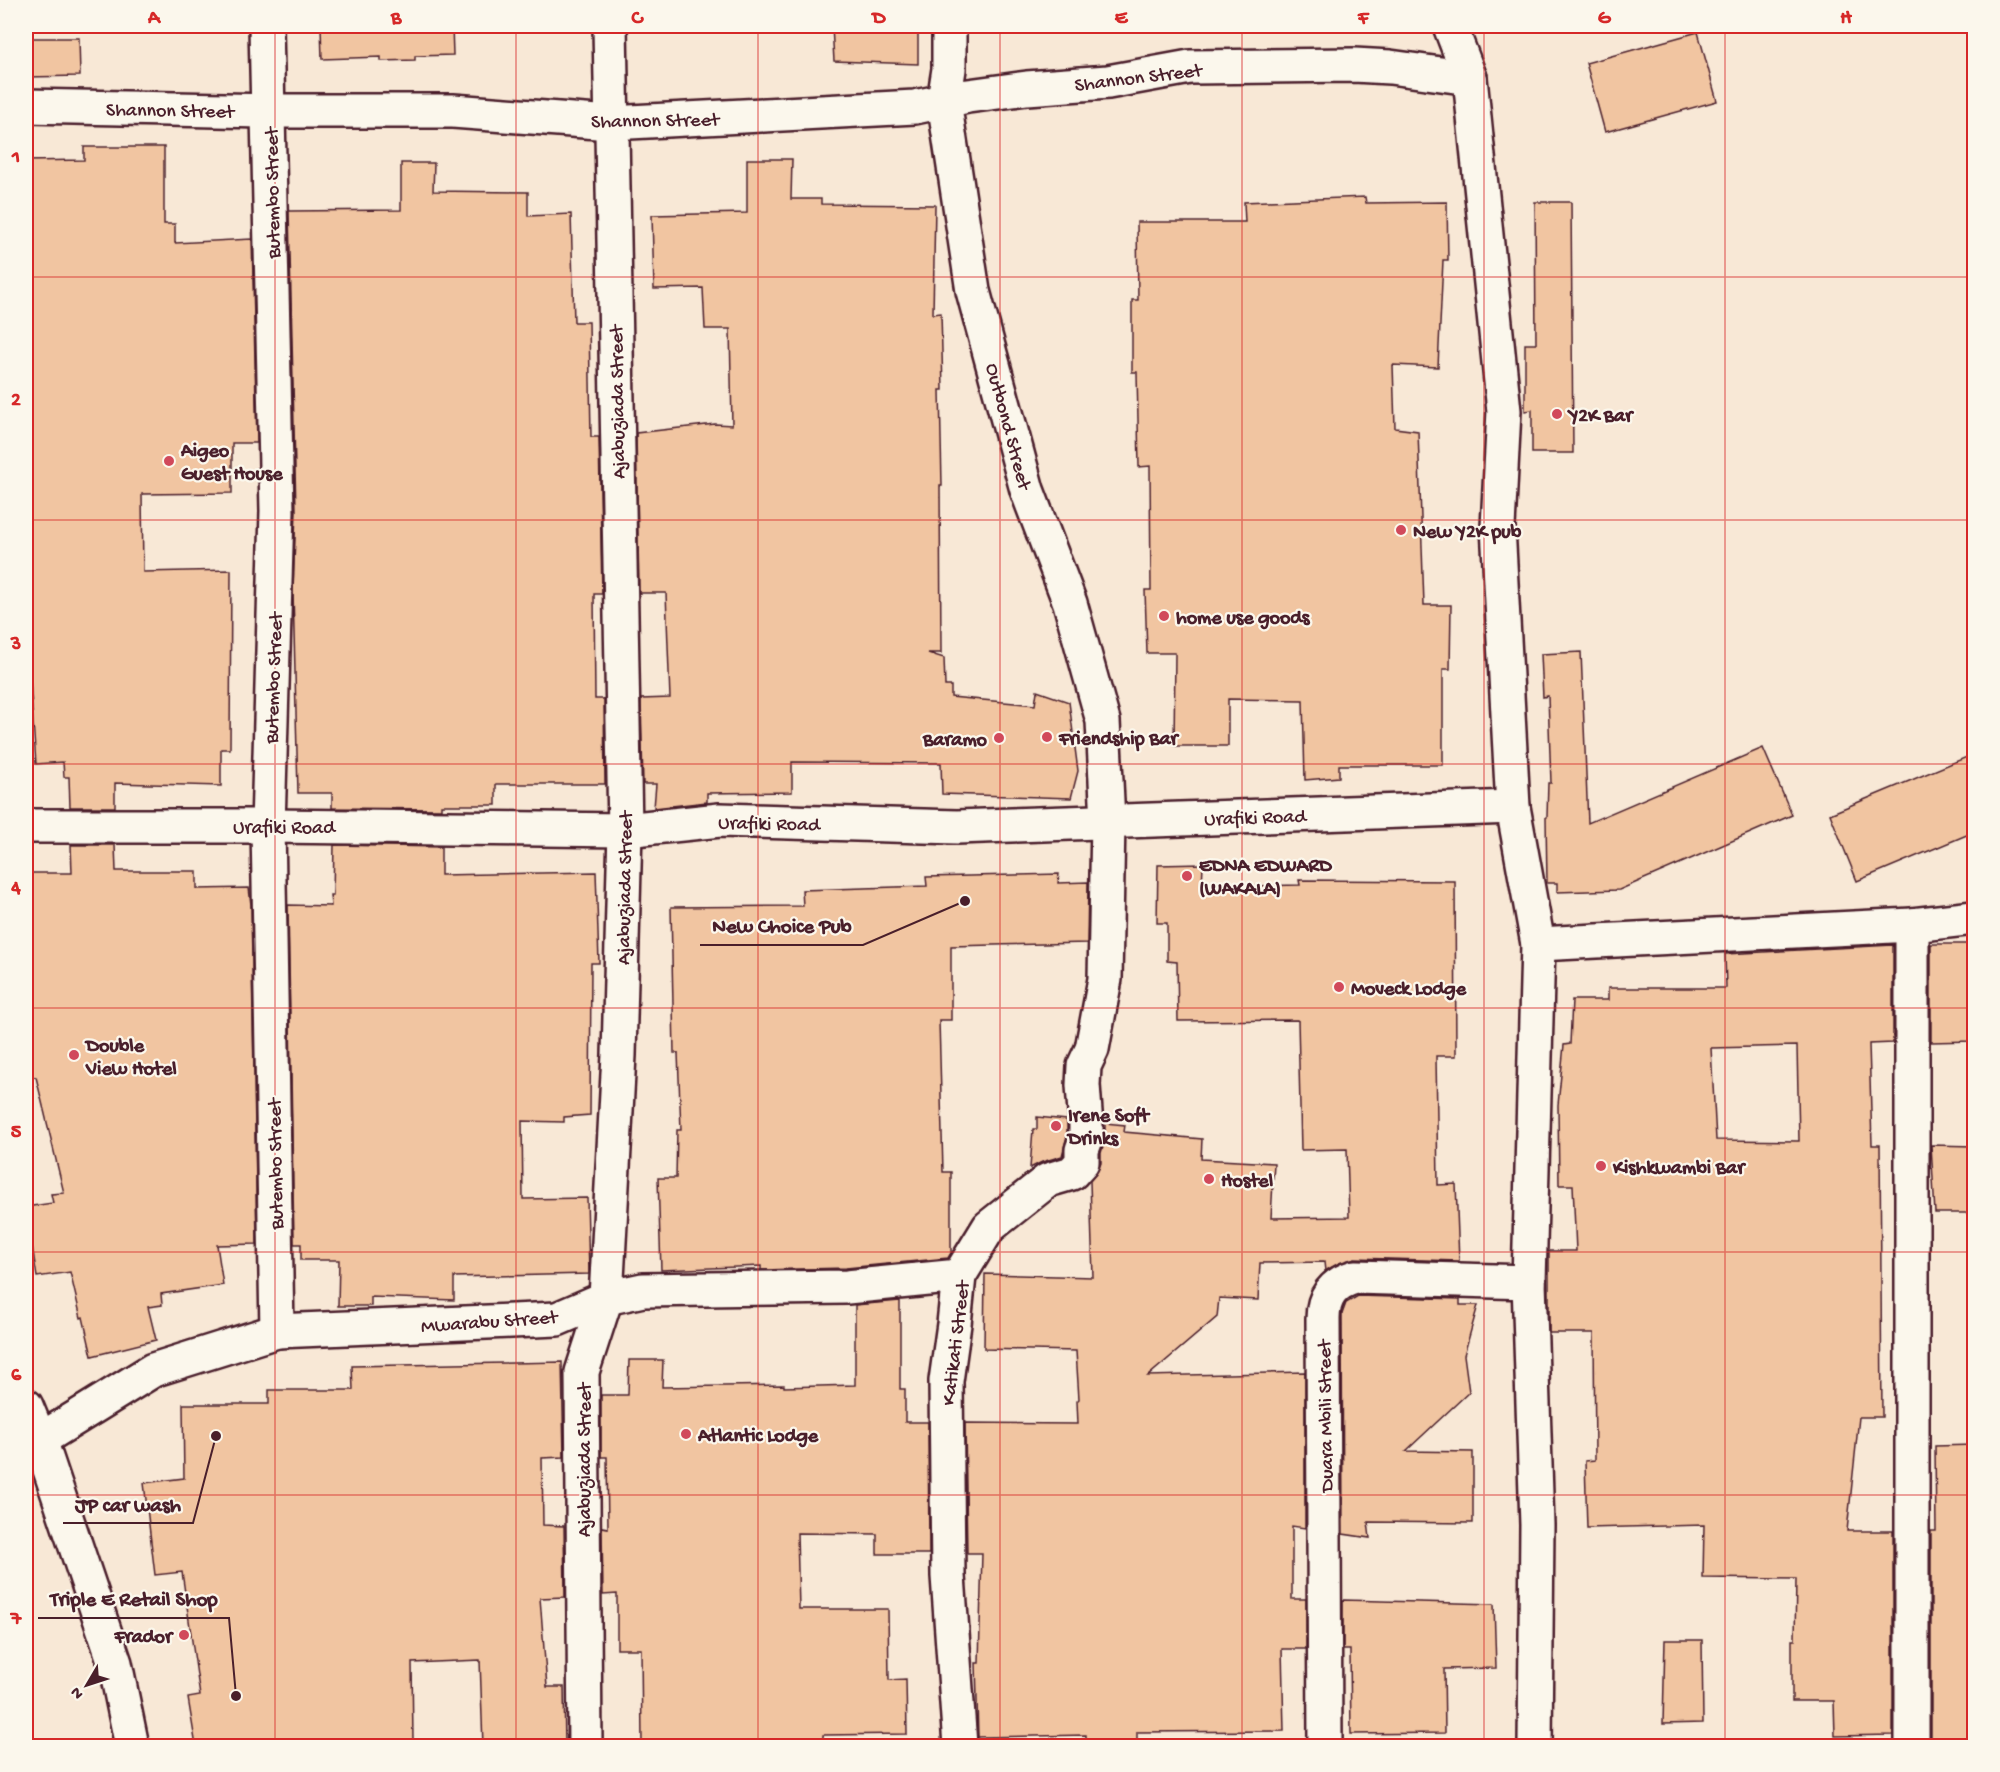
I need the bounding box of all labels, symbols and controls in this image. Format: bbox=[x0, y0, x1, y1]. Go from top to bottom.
text: A bbox=[147, 8, 162, 31]
text: B bbox=[390, 8, 402, 31]
text: C bbox=[631, 8, 645, 31]
text: D bbox=[870, 8, 886, 31]
text: E bbox=[1115, 8, 1129, 31]
text: F bbox=[1357, 8, 1370, 31]
text: G bbox=[1598, 8, 1612, 31]
text: H bbox=[1840, 8, 1852, 31]
street label: Shannon Street bbox=[1073, 60, 1205, 99]
street label: Shannon Street bbox=[106, 100, 236, 125]
street label: Shannon Street bbox=[591, 110, 721, 135]
street label: Butembo Street bbox=[262, 125, 287, 260]
text: 1 bbox=[11, 147, 20, 170]
street label: Ajabuziada Street bbox=[607, 323, 632, 479]
street label: Outbond Street bbox=[979, 361, 1035, 494]
text: 2 bbox=[11, 390, 21, 413]
place label: Y2K Bar bbox=[1567, 406, 1634, 429]
marker: Y2K Bar bbox=[1550, 407, 1564, 421]
place label: Aigeo Guest House bbox=[180, 441, 283, 487]
marker: Aigeo Guest House bbox=[162, 454, 176, 468]
place label: New Y2K pub bbox=[1413, 522, 1522, 545]
marker: New Y2K pub bbox=[1394, 523, 1408, 537]
place label: home use goods bbox=[1176, 608, 1311, 631]
marker: home use goods bbox=[1157, 609, 1171, 623]
street label: Butembo Street bbox=[262, 610, 289, 745]
text: 3 bbox=[10, 634, 21, 657]
place label: Friendship Bar bbox=[1058, 729, 1180, 752]
place label: Baramo bbox=[922, 730, 988, 753]
marker: Friendship Bar bbox=[1040, 730, 1054, 744]
marker: Baramo bbox=[992, 731, 1006, 745]
street label: Urafiki Road bbox=[1204, 806, 1309, 833]
street label: Ajabuziada Street bbox=[614, 809, 639, 965]
street label: Urafiki Road bbox=[718, 813, 822, 838]
street label: Urafiki Road bbox=[233, 818, 337, 841]
place label: EDNA EDWARD (WAKALA) bbox=[1199, 856, 1333, 902]
marker: EDNA EDWARD (WAKALA) bbox=[1180, 869, 1194, 883]
text: 4 bbox=[10, 878, 21, 901]
callout: New Choice Pub bbox=[700, 906, 863, 945]
text: New Choice Pub bbox=[712, 916, 852, 941]
place label: Moveck Lodge bbox=[1351, 979, 1467, 1002]
marker: Moveck Lodge bbox=[1332, 980, 1346, 994]
place label: Double View Hotel bbox=[84, 1036, 177, 1082]
marker: Double View Hotel bbox=[67, 1048, 81, 1062]
street label: Butembo Street bbox=[265, 1096, 290, 1231]
place label: Irene Soft Drinks bbox=[1066, 1106, 1151, 1152]
marker: Irene Soft Drinks bbox=[1049, 1119, 1063, 1133]
text: 5 bbox=[11, 1122, 22, 1145]
place label: Kishkwambi Bar bbox=[1612, 1158, 1746, 1181]
marker: Kishkwambi Bar bbox=[1594, 1159, 1608, 1173]
place label: Hostel bbox=[1221, 1171, 1274, 1194]
marker: Hostel bbox=[1202, 1172, 1216, 1186]
street label: Katikati Street bbox=[938, 1278, 977, 1407]
street label: Mwarabu Street bbox=[420, 1307, 560, 1340]
street label: Duara Mbili Street bbox=[1315, 1338, 1340, 1494]
text: 6 bbox=[11, 1365, 22, 1388]
street label: Ajabuziada Street bbox=[575, 1381, 598, 1537]
place label: Atlantic Lodge bbox=[697, 1426, 819, 1449]
marker: Atlantic Lodge bbox=[679, 1427, 693, 1441]
callout: JP car wash bbox=[63, 1484, 193, 1523]
text: JP car wash bbox=[74, 1495, 182, 1520]
callout: Triple E Retail Shop bbox=[38, 1579, 229, 1618]
text: Triple E Retail Shop bbox=[48, 1589, 218, 1614]
text: 7 bbox=[10, 1609, 23, 1632]
place label: Frador bbox=[113, 1627, 174, 1650]
marker: Frador bbox=[177, 1628, 191, 1642]
north arrow bbox=[57, 1655, 117, 1715]
text: N bbox=[67, 1682, 89, 1702]

